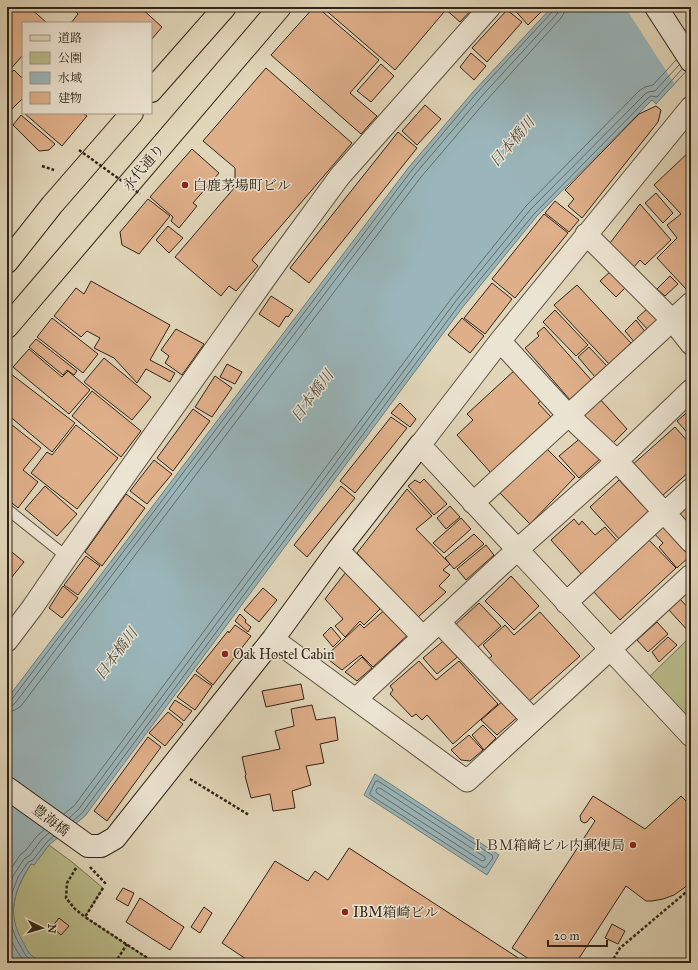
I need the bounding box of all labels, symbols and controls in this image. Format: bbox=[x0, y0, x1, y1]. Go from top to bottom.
legend bbox=[22, 22, 152, 114]
text: 道路 bbox=[58, 31, 82, 45]
text: 公園 bbox=[58, 51, 82, 65]
text: 水域 bbox=[58, 71, 82, 85]
text: 建物 bbox=[58, 91, 82, 105]
water label: 日本橋川 bbox=[486, 112, 540, 171]
street label: 永代通り bbox=[119, 141, 168, 194]
place label: 白鹿茅場町ビル bbox=[193, 177, 291, 194]
marker: 白鹿茅場町ビル bbox=[180, 180, 190, 190]
water label: 日本橋川 bbox=[287, 365, 338, 425]
water label: 日本橋川 bbox=[91, 623, 142, 683]
place label: Oak Hostel Cabin bbox=[233, 646, 335, 663]
marker: Oak Hostel Cabin bbox=[220, 649, 230, 659]
street label: 豊海橋 bbox=[29, 801, 73, 840]
place label: ＩＢＭ箱崎ビル内郵便局 bbox=[471, 837, 625, 854]
marker: ＩＢＭ箱崎ビル内郵便局 bbox=[628, 840, 638, 850]
place label: IBM箱崎ビル bbox=[353, 904, 439, 921]
marker: IBM箱崎ビル bbox=[340, 907, 350, 917]
north arrow bbox=[22, 908, 62, 948]
scale bar bbox=[548, 922, 607, 948]
text: N bbox=[45, 924, 58, 935]
text: 20 m bbox=[554, 929, 580, 943]

